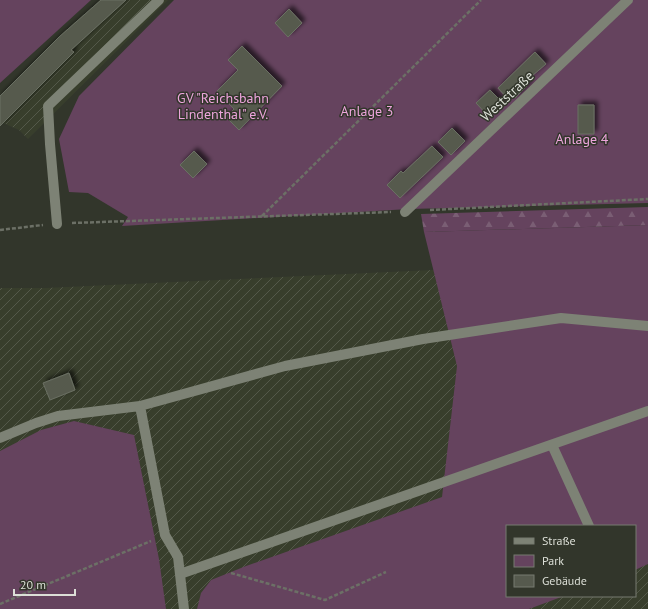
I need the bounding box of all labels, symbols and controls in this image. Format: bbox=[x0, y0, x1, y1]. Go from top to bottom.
street label: Weststraße bbox=[477, 67, 537, 125]
park label: GV "Reichsbahn Lindenthal" e.V. bbox=[177, 89, 269, 123]
park label: Anlage 3 bbox=[341, 102, 393, 120]
park label: Anlage 4 bbox=[556, 130, 609, 148]
legend bbox=[506, 525, 636, 597]
text: Straße bbox=[542, 533, 576, 548]
text: Park bbox=[542, 553, 564, 568]
scale bar bbox=[14, 571, 75, 597]
text: Gebäude bbox=[542, 573, 587, 588]
text: 20 m bbox=[20, 577, 46, 592]

